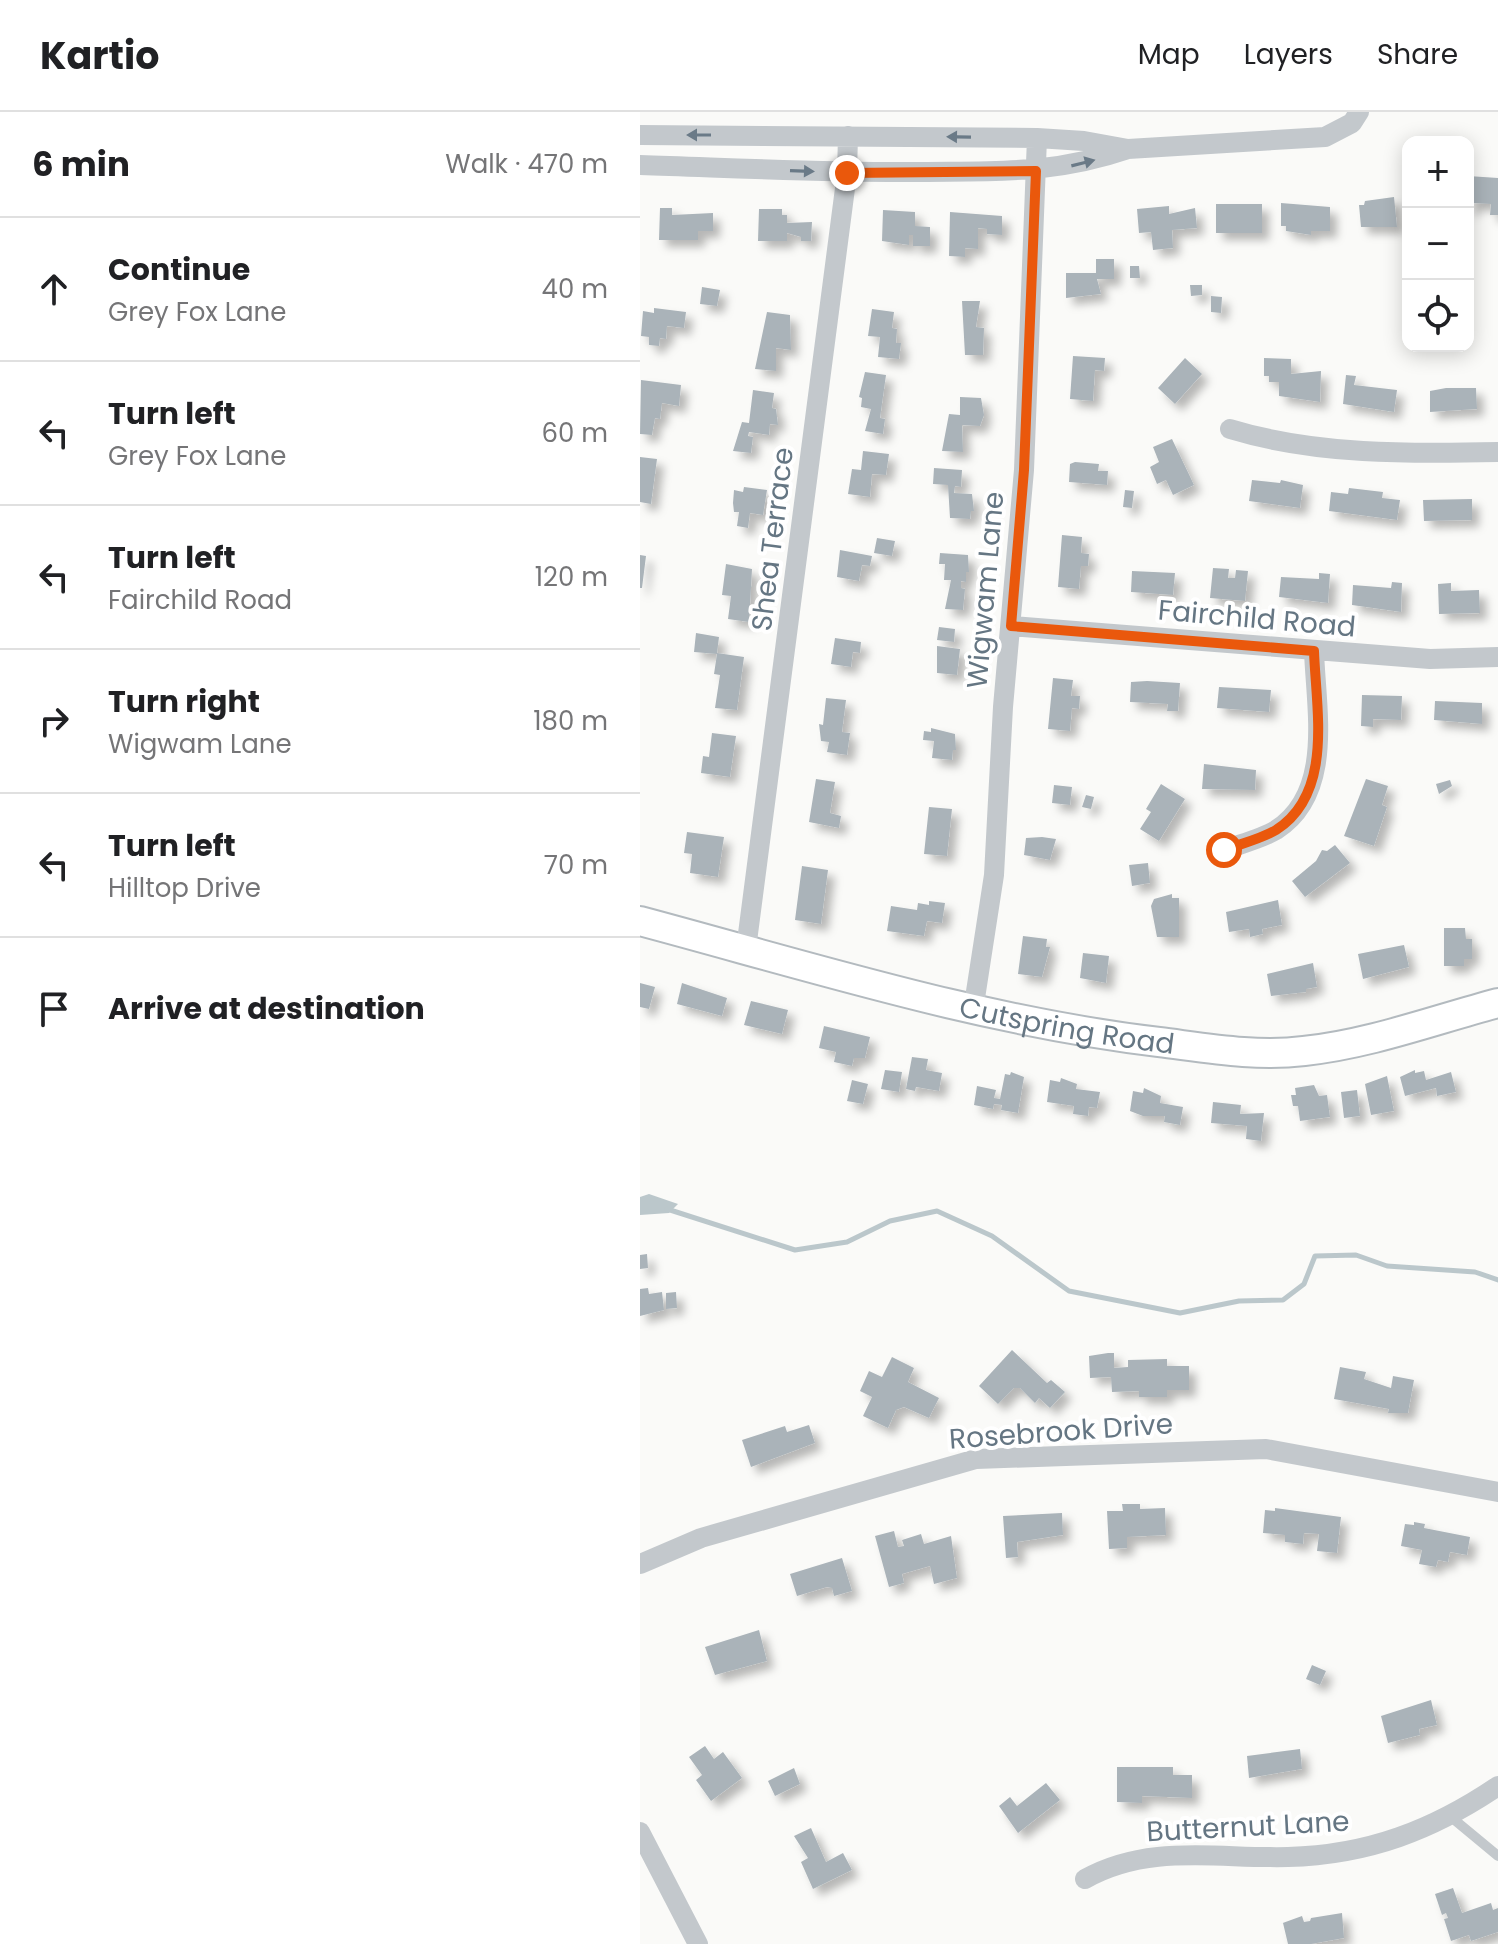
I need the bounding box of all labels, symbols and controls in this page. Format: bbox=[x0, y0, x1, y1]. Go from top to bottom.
text: Kartio bbox=[40, 29, 159, 82]
text: Map bbox=[1138, 35, 1200, 74]
text: Layers bbox=[1244, 35, 1333, 74]
text: Share bbox=[1377, 35, 1458, 74]
one-way arrow bbox=[686, 129, 711, 141]
one-way arrow bbox=[946, 131, 971, 143]
map controls bbox=[1402, 136, 1474, 352]
button: + bbox=[1402, 136, 1474, 208]
text: 6 min bbox=[32, 140, 130, 188]
text: Walk · 470 m bbox=[445, 146, 608, 182]
route end bbox=[829, 155, 865, 191]
one-way arrow bbox=[1070, 156, 1095, 169]
one-way arrow bbox=[790, 164, 815, 177]
button: − bbox=[1402, 208, 1474, 280]
text: Continue bbox=[108, 248, 250, 291]
icon: ahead bbox=[32, 267, 76, 311]
text: 40 m bbox=[542, 271, 608, 307]
button: locate bbox=[1402, 280, 1474, 352]
text: Grey Fox Lane bbox=[108, 294, 286, 330]
text: Turn left bbox=[108, 392, 236, 435]
icon: left bbox=[32, 411, 76, 455]
text: 60 m bbox=[541, 415, 608, 451]
text: Grey Fox Lane bbox=[108, 438, 286, 474]
street label: Shea Terrace bbox=[742, 445, 803, 633]
street label: Wigwam Lane bbox=[957, 490, 1014, 690]
text: Turn left bbox=[108, 536, 236, 579]
icon: left bbox=[32, 555, 76, 599]
text: 120 m bbox=[535, 559, 608, 595]
text: Fairchild Road bbox=[108, 582, 292, 618]
street label: Fairchild Road bbox=[1156, 590, 1357, 647]
text: Turn right bbox=[108, 680, 260, 723]
icon: right bbox=[32, 699, 76, 743]
text: 180 m bbox=[533, 703, 608, 739]
text: Wigwam Lane bbox=[108, 726, 292, 762]
text: Turn left bbox=[108, 824, 236, 867]
route start bbox=[1206, 832, 1242, 868]
icon: left bbox=[32, 843, 76, 887]
text: 70 m bbox=[544, 847, 608, 883]
text: Hilltop Drive bbox=[108, 870, 261, 906]
icon: arrive bbox=[32, 987, 76, 1031]
text: Arrive at destination bbox=[108, 987, 425, 1030]
street label: Cutspring Road bbox=[956, 988, 1177, 1064]
street label: Rosebrook Drive bbox=[948, 1404, 1174, 1459]
street label: Butternut Lane bbox=[1146, 1802, 1350, 1851]

